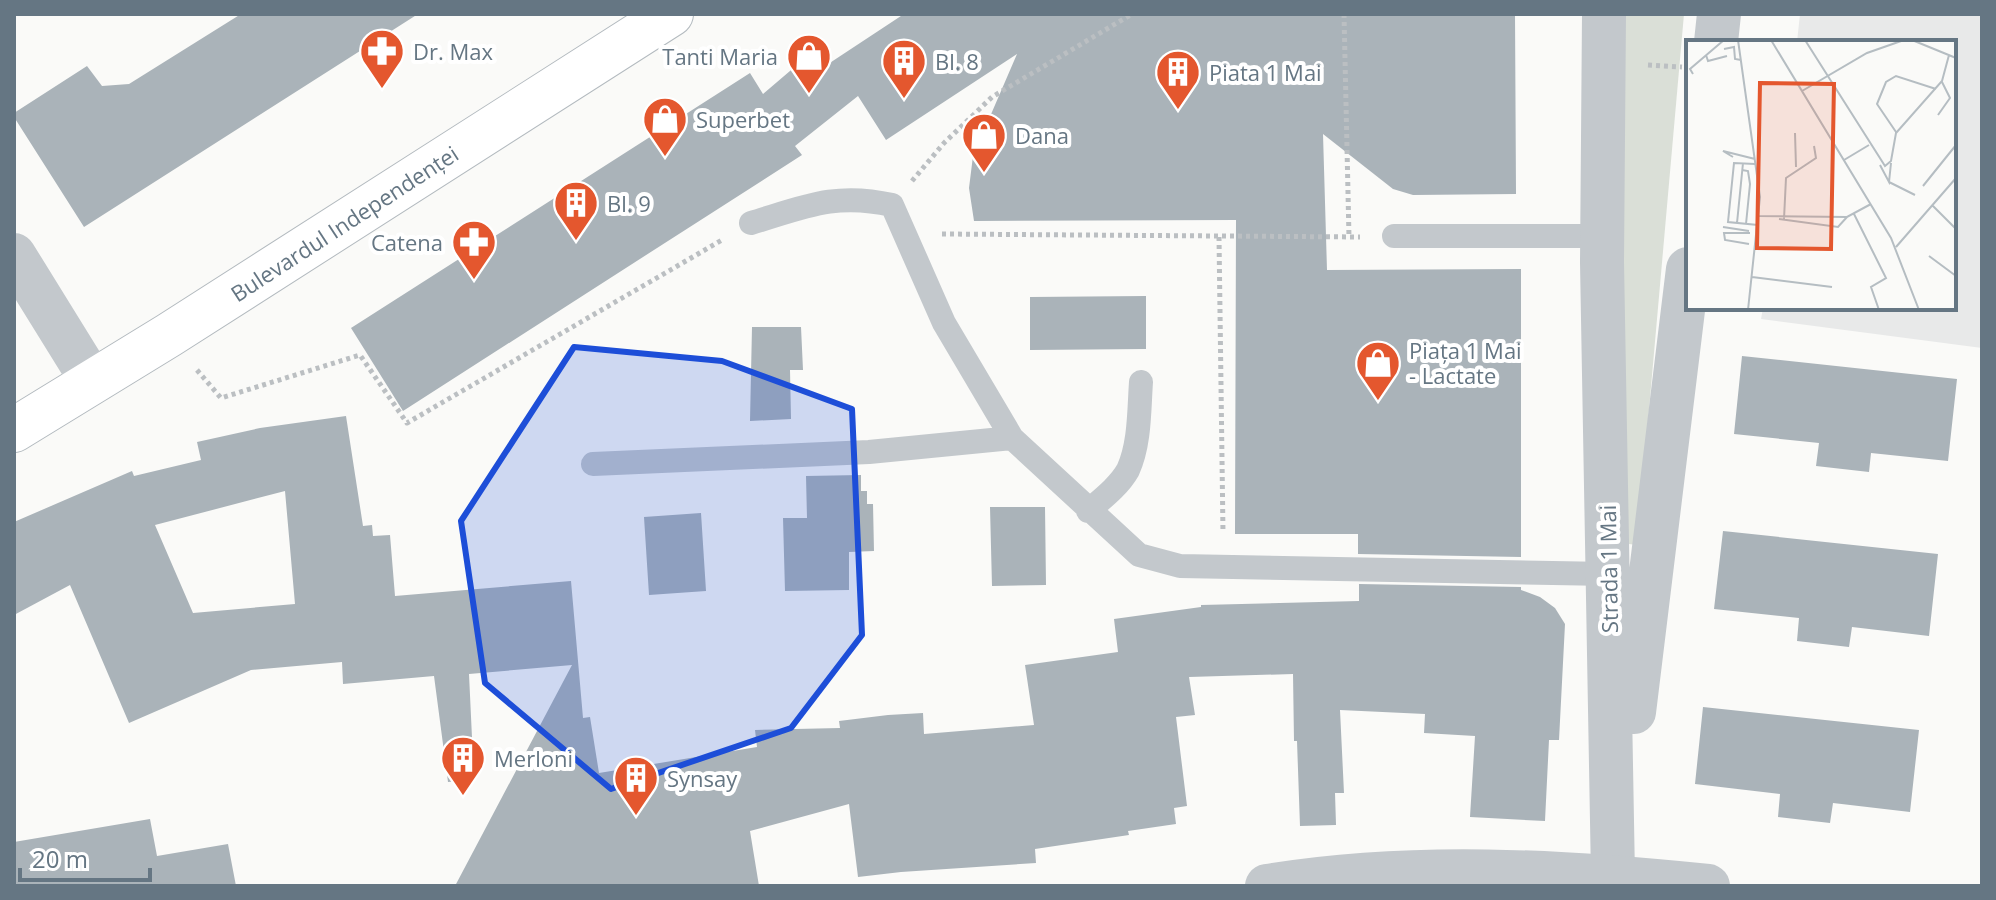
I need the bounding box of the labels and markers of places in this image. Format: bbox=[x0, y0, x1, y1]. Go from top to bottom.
pharmacy icon: Dr. Max bbox=[358, 27, 406, 90]
shop icon: Tanti Maria bbox=[785, 32, 833, 95]
place label: Dr. Max bbox=[413, 36, 493, 66]
building icon: Bl. 8 bbox=[880, 37, 928, 100]
place label: Tanti Maria bbox=[662, 41, 778, 71]
place label: Bl. 8 bbox=[935, 46, 979, 76]
building icon: Piata 1 Mai bbox=[1154, 48, 1202, 111]
place label: Piata 1 Mai bbox=[1209, 57, 1322, 87]
shop icon: Superbet bbox=[641, 95, 689, 158]
place label: Superbet bbox=[696, 104, 790, 134]
shop icon: Dana bbox=[960, 111, 1008, 174]
place label: Dana bbox=[1015, 120, 1069, 150]
building icon: Bl. 9 bbox=[552, 179, 600, 242]
place label: Bl. 9 bbox=[607, 188, 651, 218]
pharmacy icon: Catena bbox=[450, 218, 498, 281]
place label: Catena bbox=[371, 227, 443, 257]
place label: Piața 1 Mai - Lactate bbox=[1409, 335, 1522, 390]
shop icon: Piața 1 Mai - Lactate bbox=[1354, 339, 1402, 402]
building icon: Merloni bbox=[439, 734, 487, 797]
place label: Merloni bbox=[494, 743, 573, 773]
building icon: Synsay bbox=[612, 754, 660, 817]
place label: Synsay bbox=[667, 763, 738, 793]

